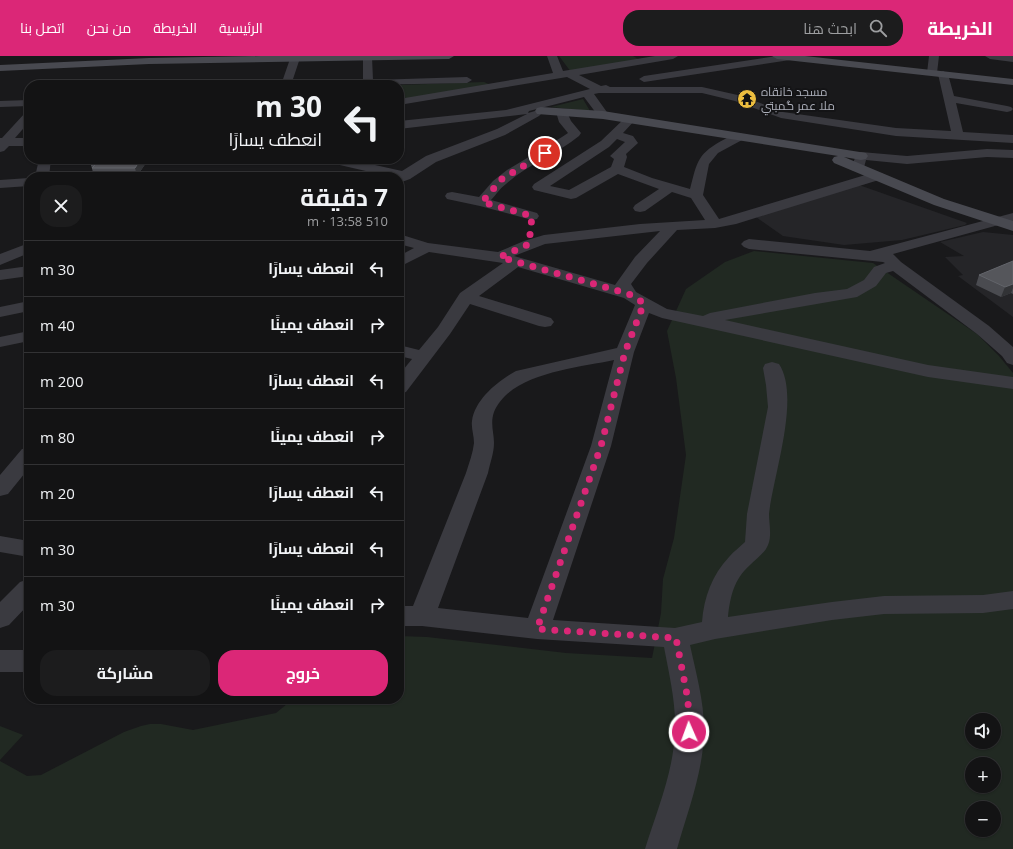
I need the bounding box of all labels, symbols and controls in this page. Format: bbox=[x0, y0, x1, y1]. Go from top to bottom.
search box bbox=[623, 10, 903, 46]
text: الخريطة bbox=[927, 15, 993, 41]
icon: search bbox=[867, 17, 889, 39]
text: اتصل بنا bbox=[20, 18, 65, 37]
text: من نحن bbox=[87, 18, 131, 37]
text: الخريطة bbox=[153, 18, 197, 37]
text: الرئيسية bbox=[219, 18, 263, 37]
text: ابحث هنا bbox=[803, 18, 857, 38]
place label: مسجد خانقاه ملا عمر گمبتي bbox=[761, 83, 835, 116]
text: 30 m bbox=[255, 87, 322, 125]
temple icon: مسجد خانقاه ملا عمر گمبتي bbox=[736, 88, 758, 110]
icon: left bbox=[336, 96, 388, 148]
text: انعطف يسارًا bbox=[229, 127, 322, 151]
pin bbox=[528, 136, 562, 170]
icon: arrive bbox=[534, 142, 556, 164]
text: 7 دقيقة bbox=[300, 180, 388, 213]
button: close bbox=[40, 185, 82, 227]
text: 510 m · 13:58 bbox=[307, 212, 388, 230]
text: انعطف يسارًا bbox=[268, 258, 354, 278]
icon: left bbox=[366, 258, 388, 280]
text: 30 m bbox=[40, 259, 75, 279]
text: انعطف يمينًا bbox=[270, 314, 354, 334]
icon: right bbox=[366, 314, 388, 336]
text: 40 m bbox=[40, 315, 75, 335]
text: انعطف يسارًا bbox=[268, 370, 354, 390]
icon: left bbox=[366, 370, 388, 392]
text: 200 m bbox=[40, 371, 84, 391]
text: انعطف يمينًا bbox=[270, 426, 354, 446]
icon: right bbox=[366, 426, 388, 448]
text: 80 m bbox=[40, 427, 75, 447]
text: انعطف يسارًا bbox=[268, 482, 354, 502]
icon: left bbox=[366, 482, 388, 504]
text: 20 m bbox=[40, 483, 75, 503]
text: انعطف يسارًا bbox=[268, 538, 354, 558]
icon: left bbox=[366, 538, 388, 560]
text: 30 m bbox=[40, 539, 75, 559]
text: انعطف يمينًا bbox=[270, 594, 354, 614]
icon: right bbox=[366, 594, 388, 616]
text: 30 m bbox=[40, 595, 75, 615]
button: مشاركة bbox=[40, 650, 210, 696]
button: خروج bbox=[218, 650, 388, 696]
position arrow bbox=[668, 711, 710, 753]
map controls bbox=[965, 713, 1001, 837]
button: sound bbox=[965, 713, 1001, 749]
button: + bbox=[965, 757, 1001, 793]
button: − bbox=[965, 801, 1001, 837]

